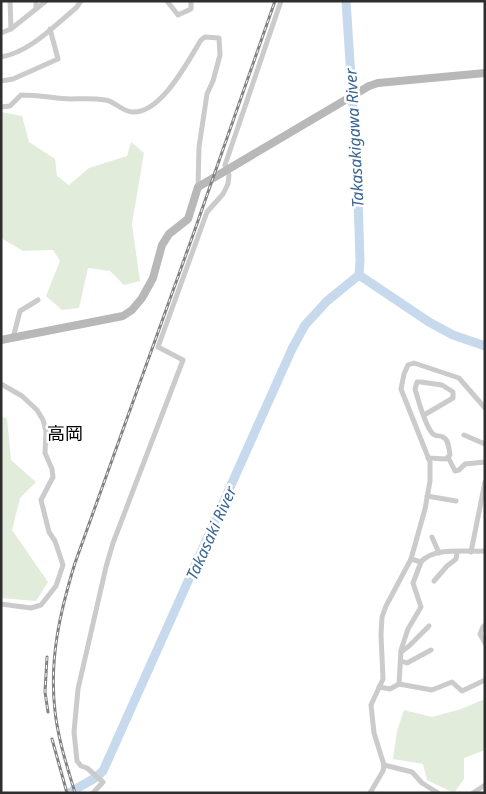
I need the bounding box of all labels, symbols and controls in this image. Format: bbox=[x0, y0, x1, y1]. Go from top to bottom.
water label: Takasakigawa River bbox=[339, 67, 369, 208]
district label: 高岡 bbox=[47, 421, 83, 445]
water label: Takasaki River bbox=[181, 482, 242, 583]

